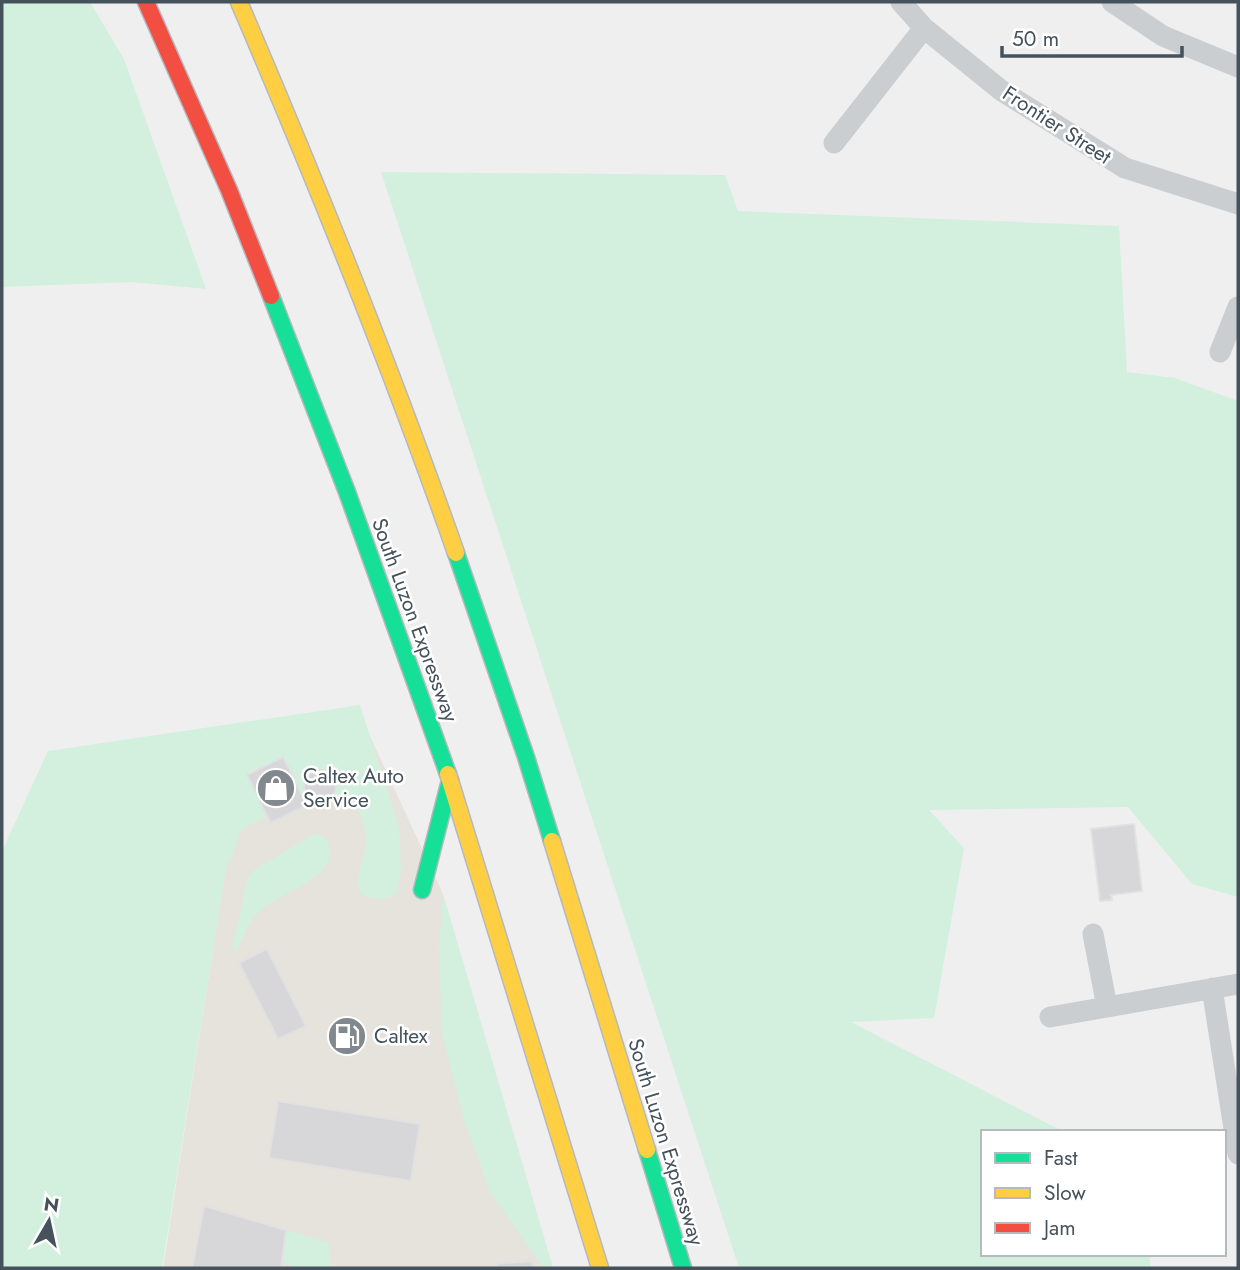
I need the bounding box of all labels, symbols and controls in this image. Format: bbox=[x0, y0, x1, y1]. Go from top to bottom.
scale bar bbox=[1002, 14, 1182, 58]
text: 50 m bbox=[1012, 24, 1059, 54]
street label: Frontier Street bbox=[997, 79, 1117, 171]
street label: South Luzon Expressway bbox=[364, 514, 466, 727]
place label: Caltex Auto Service bbox=[303, 761, 404, 815]
shop icon: Caltex Auto Service bbox=[255, 767, 297, 809]
fuel station icon: Caltex bbox=[326, 1015, 368, 1057]
place label: Caltex bbox=[374, 1021, 428, 1051]
street label: South Luzon Expressway bbox=[620, 1035, 712, 1250]
legend bbox=[981, 1130, 1226, 1256]
text: Fast bbox=[1044, 1143, 1077, 1173]
text: Slow bbox=[1044, 1178, 1086, 1208]
north arrow bbox=[14, 1186, 84, 1256]
text: N bbox=[42, 1190, 61, 1219]
text: Jam bbox=[1041, 1213, 1076, 1243]

